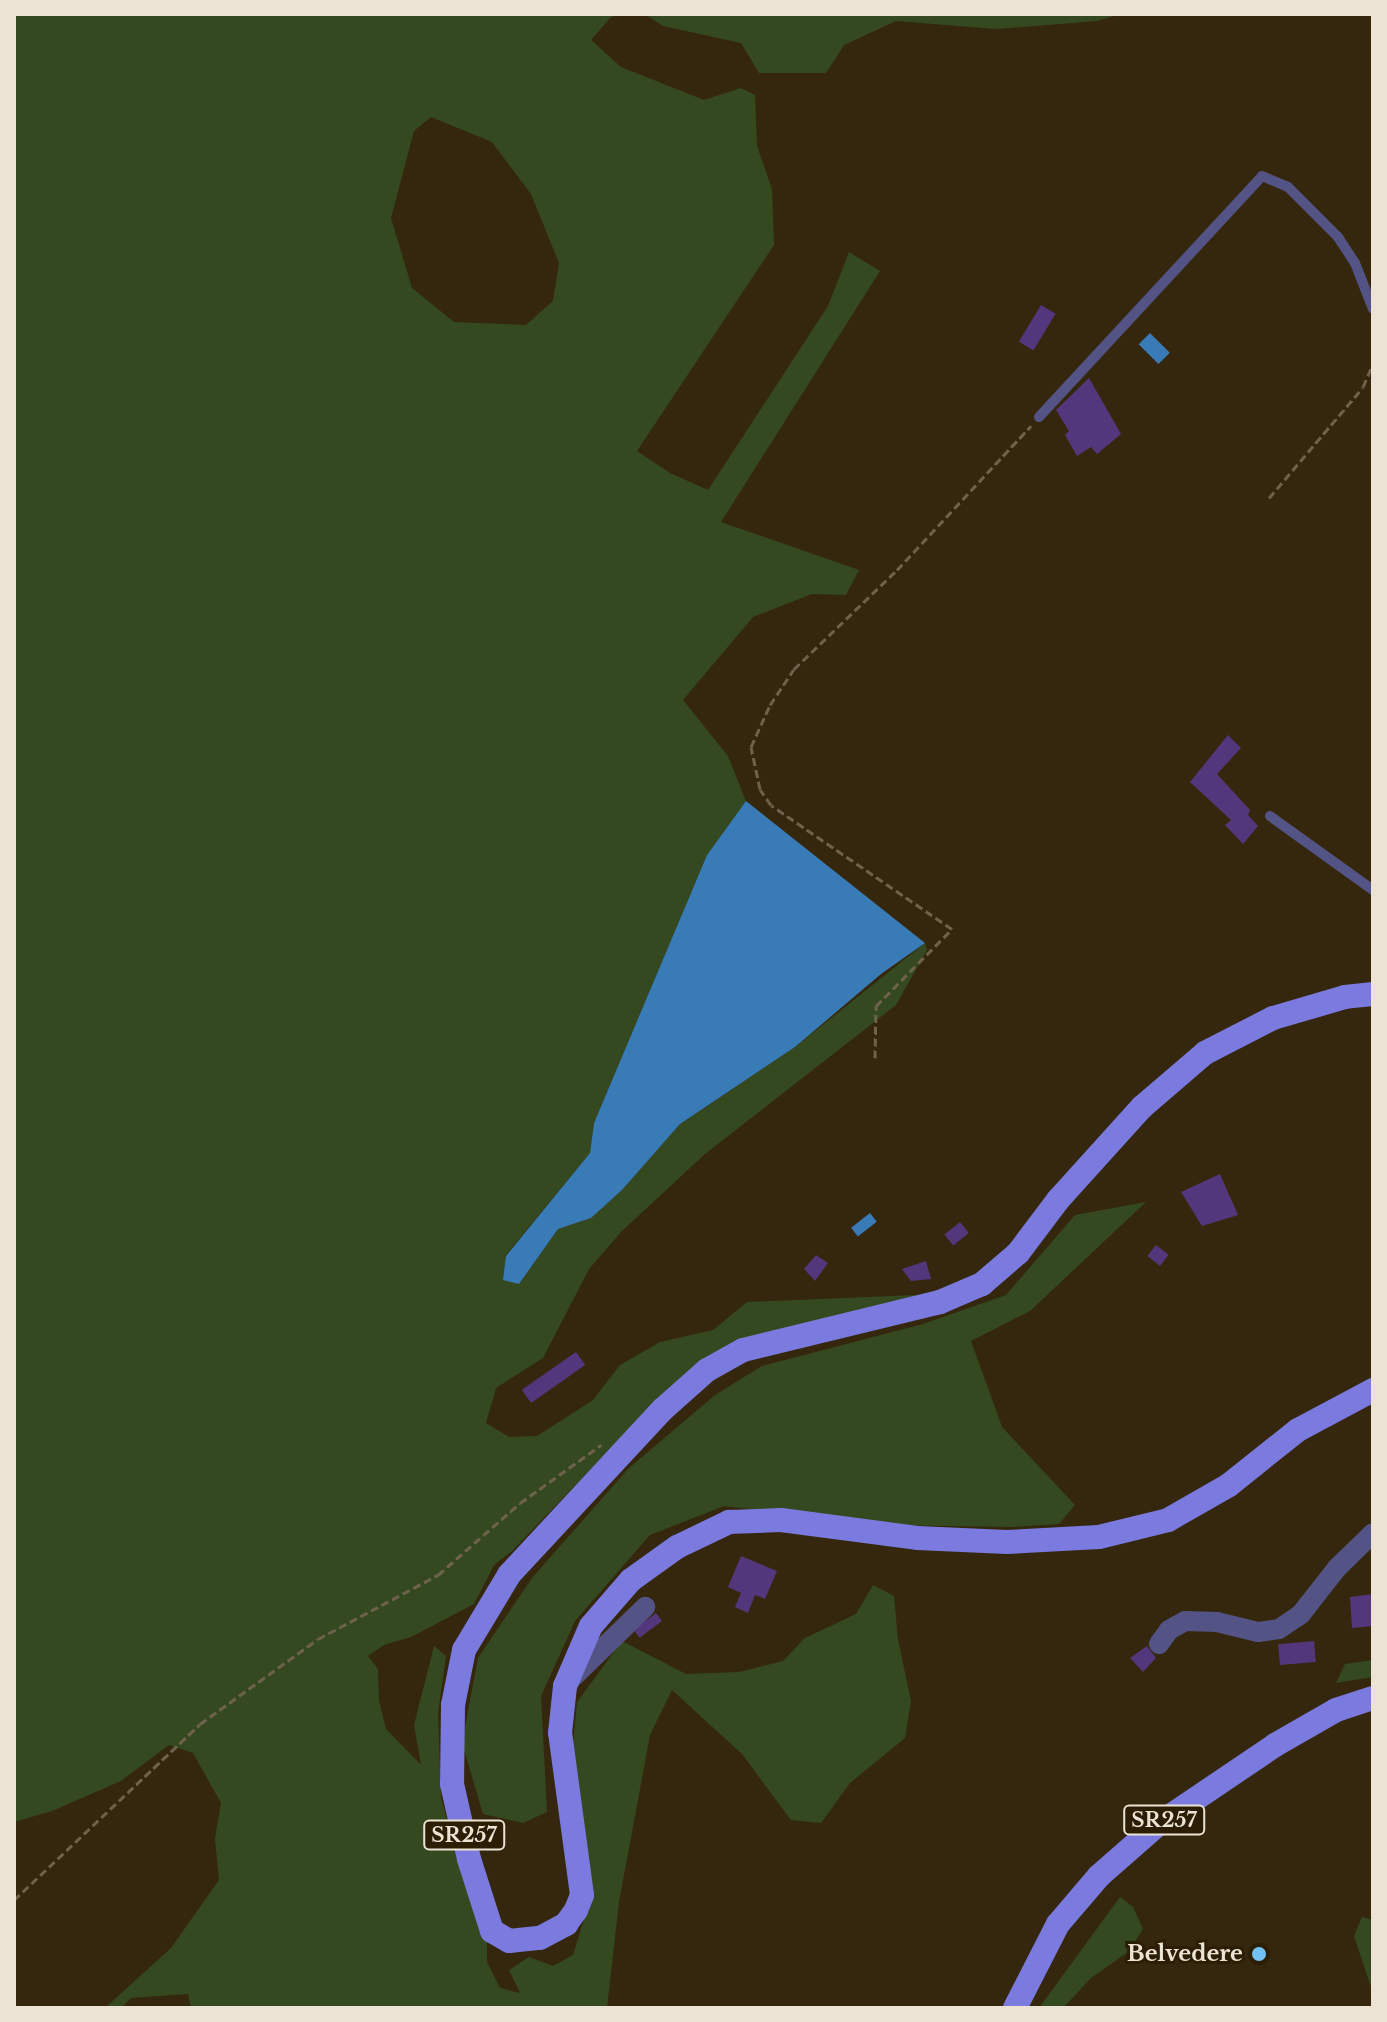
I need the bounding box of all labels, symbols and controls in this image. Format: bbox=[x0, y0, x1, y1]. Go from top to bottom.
road number: SR257 bbox=[1122, 1804, 1206, 1836]
road number: SR257 bbox=[422, 1819, 506, 1851]
place label: Belvedere bbox=[1127, 1941, 1243, 1967]
marker: Belvedere bbox=[1250, 1945, 1268, 1963]

